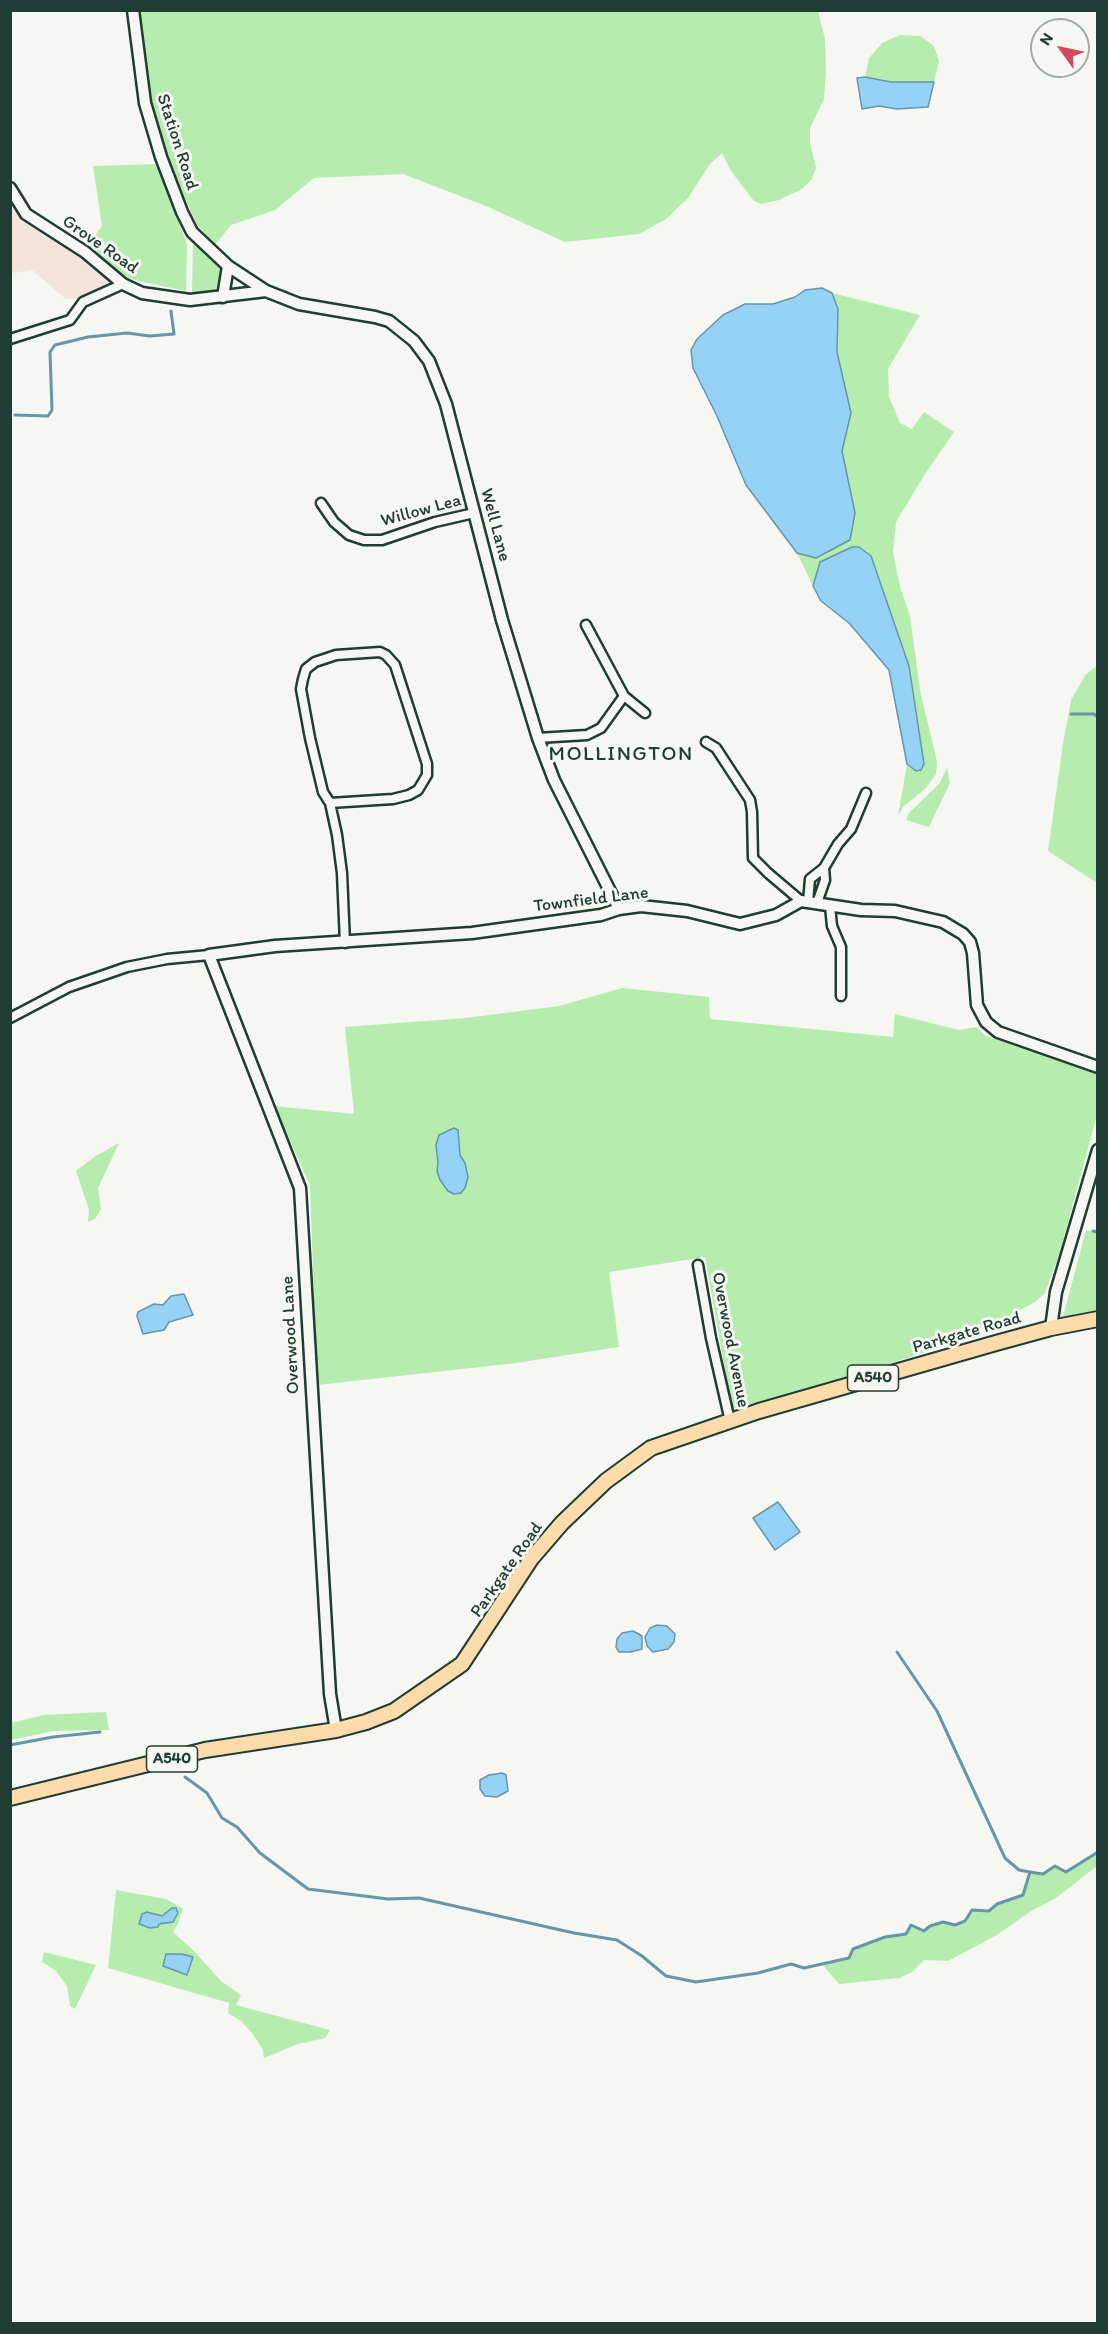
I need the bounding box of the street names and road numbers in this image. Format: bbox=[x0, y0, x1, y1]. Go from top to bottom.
street label: Station Road bbox=[151, 91, 203, 193]
street label: Grove Road bbox=[58, 211, 142, 279]
street label: Well Lane bbox=[475, 486, 515, 564]
street label: Willow Lea bbox=[379, 490, 463, 532]
street label: Townfield Lane bbox=[532, 882, 650, 918]
street label: Overwood Avenue bbox=[706, 1270, 754, 1410]
street label: Overwood Lane bbox=[277, 1275, 305, 1395]
street label: Parkgate Road bbox=[910, 1307, 1024, 1359]
road number: A540 bbox=[848, 1365, 898, 1391]
street label: Parkgate Road bbox=[466, 1518, 548, 1622]
road number: A540 bbox=[146, 1746, 198, 1772]

